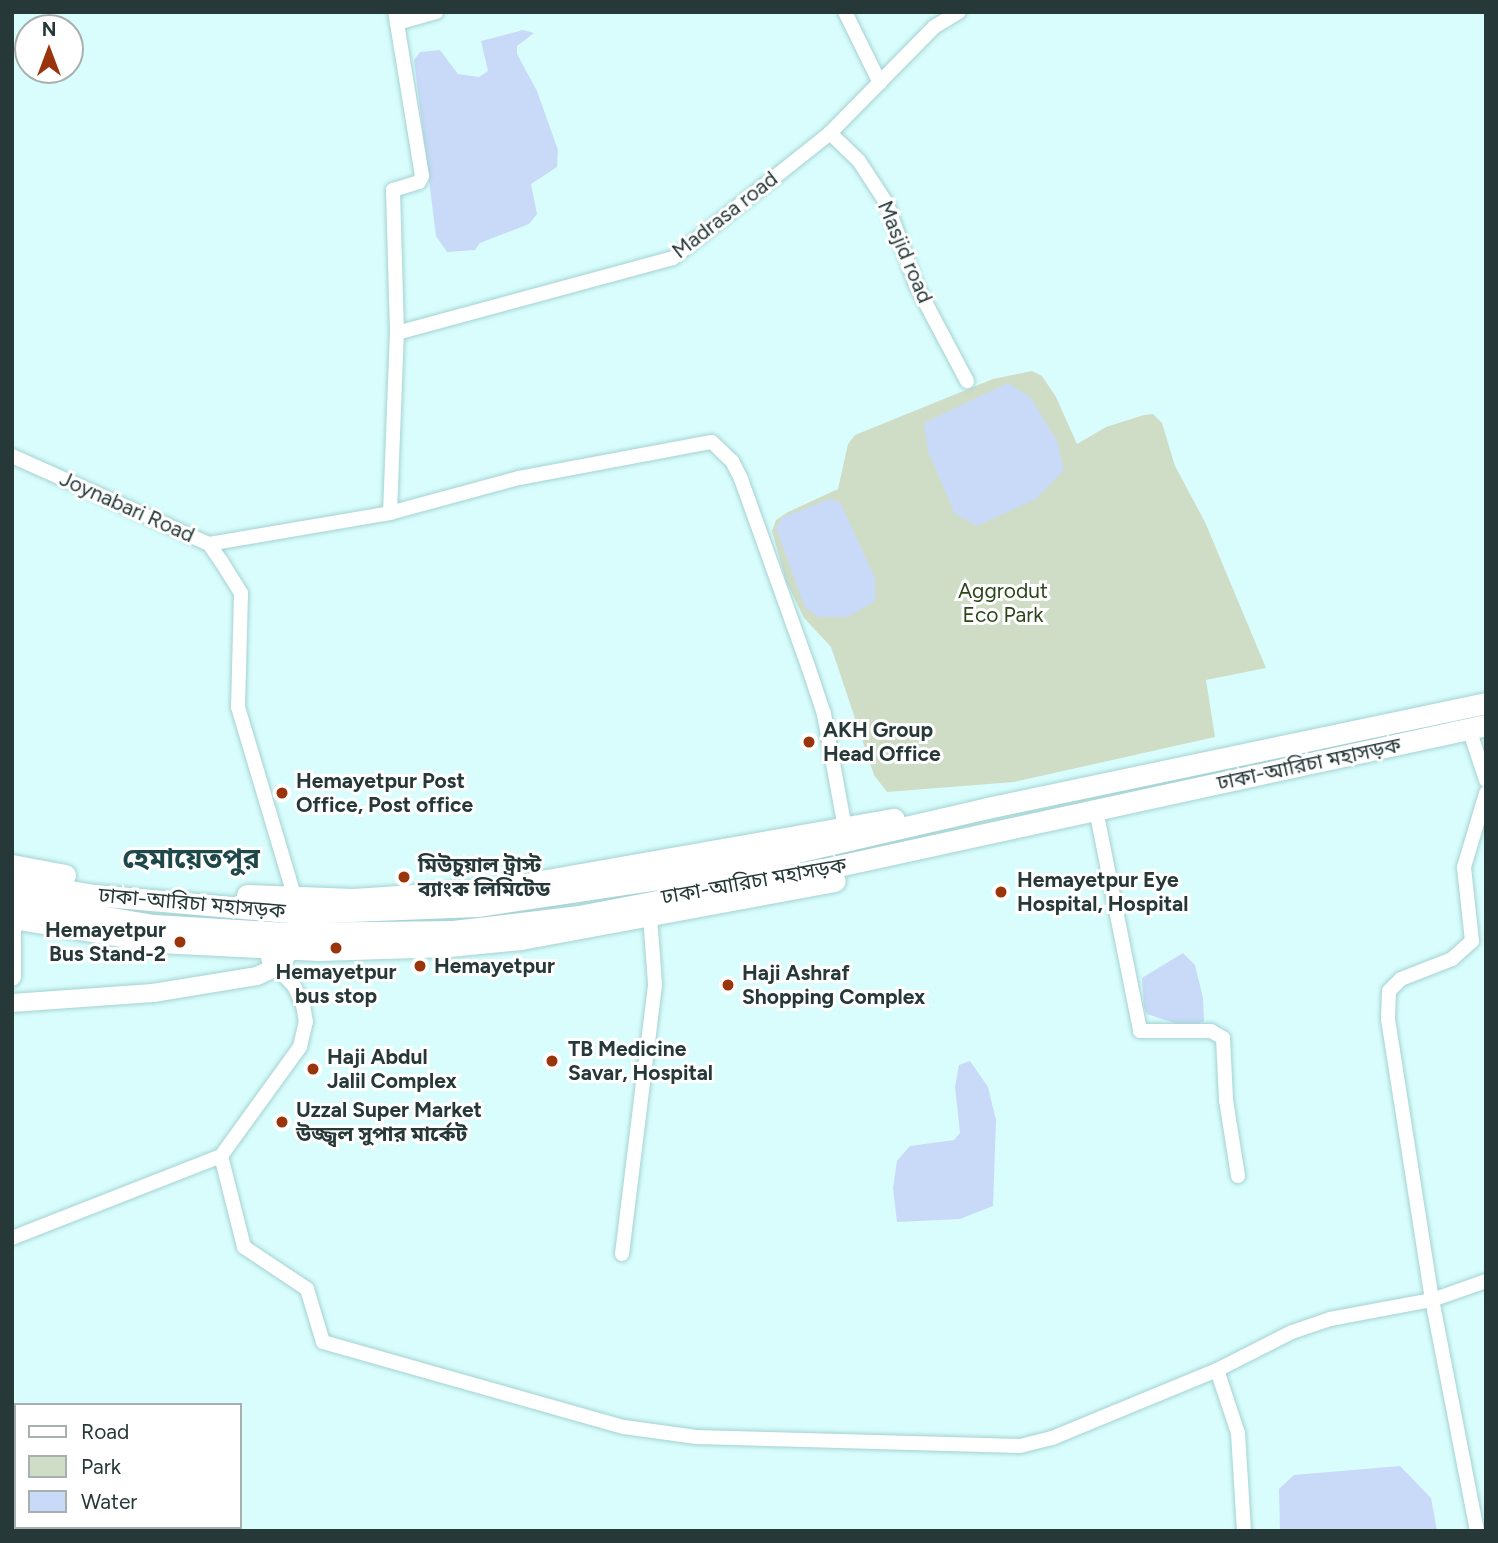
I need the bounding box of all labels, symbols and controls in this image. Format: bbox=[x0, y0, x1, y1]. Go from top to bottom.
north arrow bbox=[14, 14, 84, 84]
text: N bbox=[42, 18, 56, 41]
street label: Madrasa road bbox=[667, 166, 783, 264]
street label: Masjid road bbox=[872, 197, 938, 307]
street label: Joynabari Road bbox=[56, 466, 198, 548]
park label: Aggrodut Eco Park bbox=[958, 578, 1048, 628]
place label: AKH Group Head Office bbox=[823, 717, 941, 767]
street label: ঢাকা-আরিচা মহাসড়ক bbox=[1215, 732, 1403, 796]
marker: AKH Group Head Office bbox=[801, 734, 817, 750]
place label: Hemayetpur Post Office, Post office bbox=[296, 768, 473, 818]
marker: Hemayetpur Post Office, Post office bbox=[274, 785, 290, 801]
district label: হেমায়েতপুর bbox=[122, 841, 260, 875]
place label: মিউচুয়াল ট্রাস্ট ব্যাংক লিমিটেড bbox=[418, 852, 550, 902]
street label: ঢাকা-আরিচা মহাসড়ক bbox=[659, 852, 849, 910]
place label: Hemayetpur Eye Hospital, Hospital bbox=[1017, 867, 1188, 917]
marker: মিউচুয়াল ট্রাস্ট ব্যাংক লিমিটেড bbox=[396, 869, 412, 885]
street label: ঢাকা-আরিচা মহাসড়ক bbox=[98, 882, 286, 924]
marker: Hemayetpur Eye Hospital, Hospital bbox=[991, 882, 1011, 902]
place label: Hemayetpur Bus Stand-2 bbox=[45, 917, 166, 967]
marker: Hemayetpur Bus Stand-2 bbox=[172, 934, 188, 950]
marker: Hemayetpur bus stop bbox=[328, 940, 344, 956]
place label: Hemayetpur bbox=[434, 953, 555, 979]
marker: Hemayetpur bbox=[412, 958, 428, 974]
place label: Hemayetpur bus stop bbox=[276, 959, 396, 1009]
place label: Haji Ashraf Shopping Complex bbox=[742, 960, 925, 1010]
marker: Haji Ashraf Shopping Complex bbox=[720, 977, 736, 993]
place label: TB Medicine Savar, Hospital bbox=[568, 1036, 713, 1086]
place label: Haji Abdul Jalil Complex bbox=[327, 1044, 457, 1094]
marker: TB Medicine Savar, Hospital bbox=[542, 1051, 562, 1071]
marker: Haji Abdul Jalil Complex bbox=[305, 1061, 321, 1077]
place label: Uzzal Super Market উজ্জ্বল সুপার মার্কেট bbox=[296, 1097, 482, 1147]
marker: Uzzal Super Market উজ্জ্বল সুপার মার্কেট bbox=[274, 1114, 290, 1130]
legend bbox=[14, 1403, 242, 1529]
text: Road bbox=[81, 1419, 129, 1444]
text: Park bbox=[81, 1454, 121, 1479]
text: Water bbox=[81, 1489, 137, 1514]

